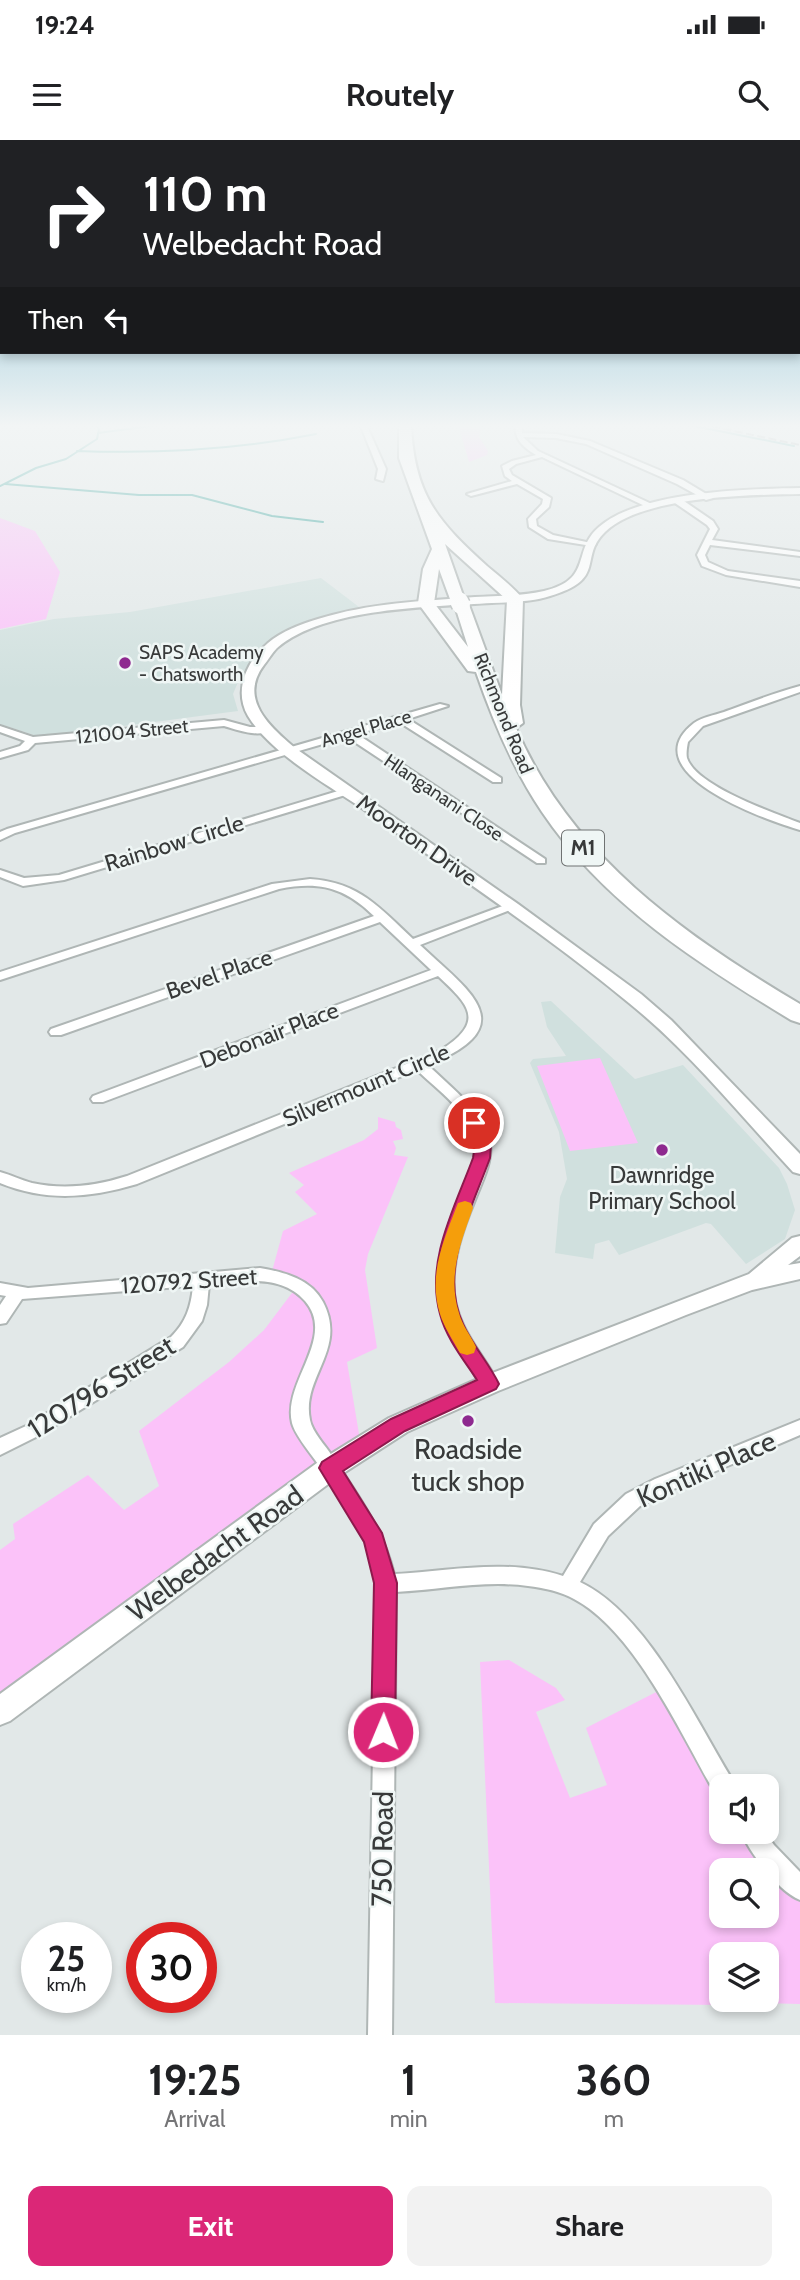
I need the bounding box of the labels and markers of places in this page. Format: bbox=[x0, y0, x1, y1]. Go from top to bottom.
place label: SAPS Academy - Chatsworth bbox=[139, 641, 264, 686]
marker: SAPS Academy - Chatsworth bbox=[117, 655, 133, 671]
pin bbox=[444, 1093, 504, 1153]
marker: Dawnridge Primary School bbox=[654, 1142, 670, 1158]
place label: Dawnridge Primary School bbox=[588, 1161, 736, 1215]
marker: Roadside tuck shop bbox=[460, 1413, 476, 1429]
place label: Roadside tuck shop bbox=[411, 1432, 525, 1498]

